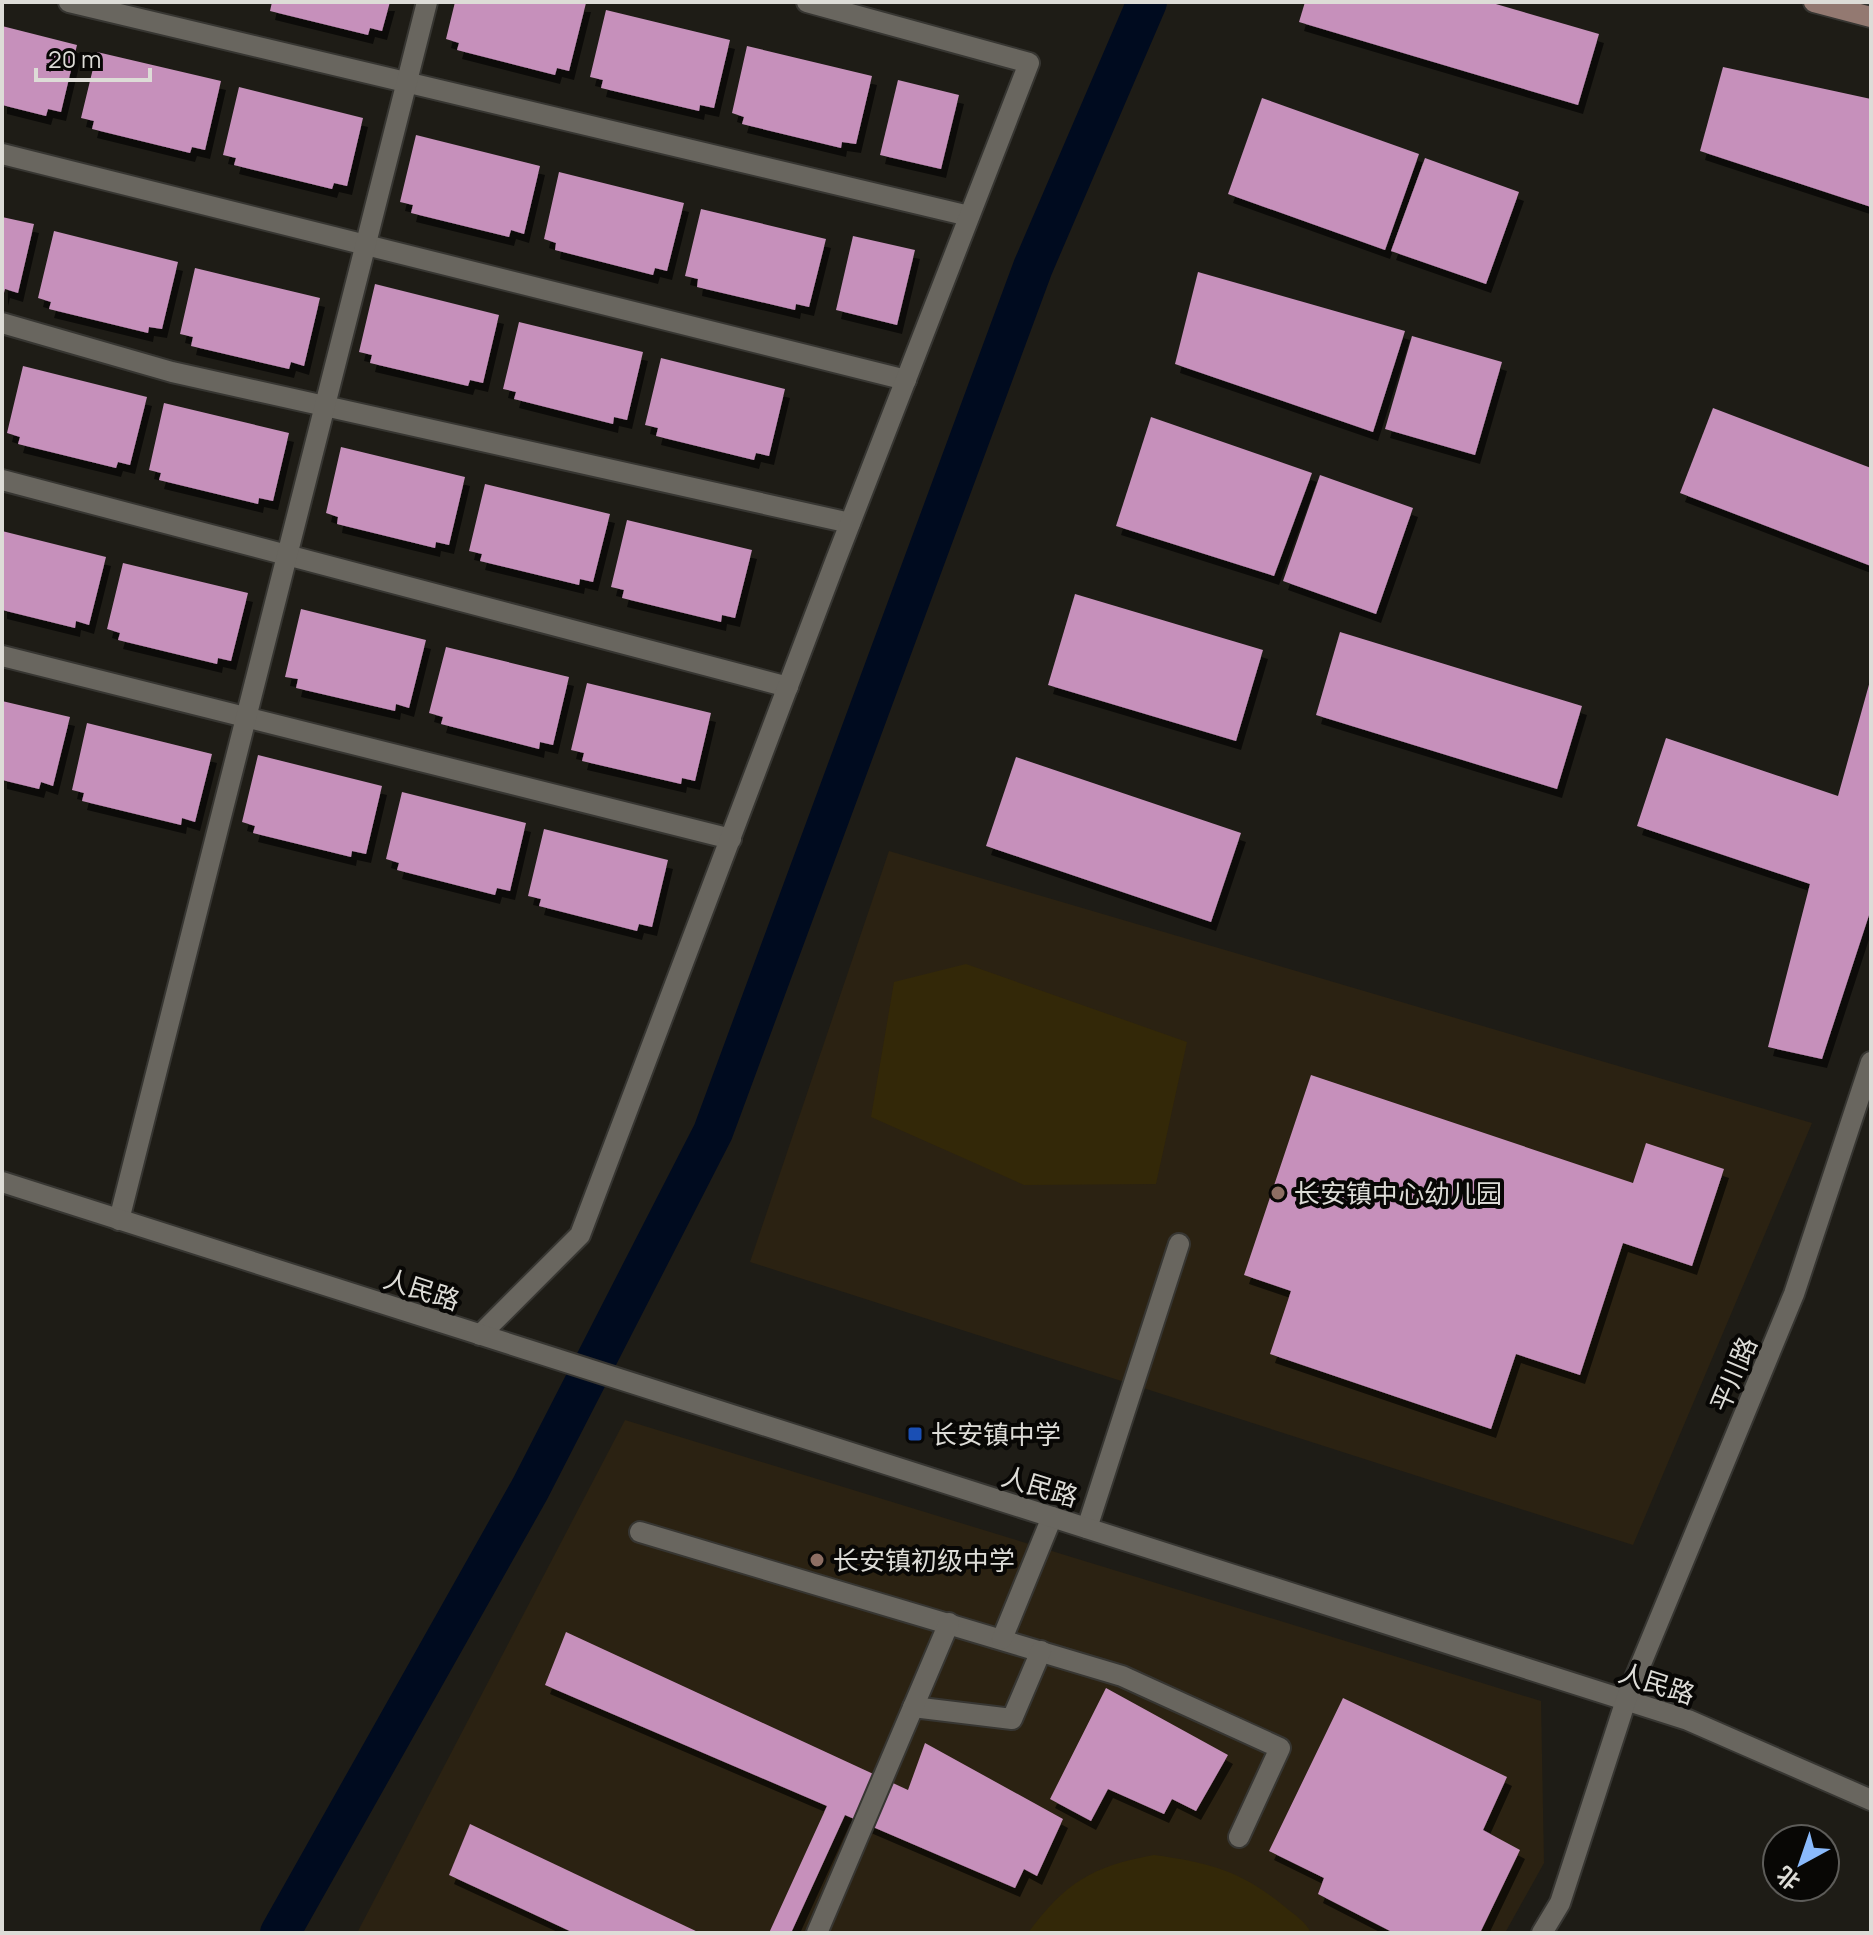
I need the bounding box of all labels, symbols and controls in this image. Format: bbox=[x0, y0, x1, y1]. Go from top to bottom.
scale bar bbox=[36, 32, 150, 82]
text: 20 m bbox=[48, 42, 101, 75]
place label: 长安镇中心幼儿园 bbox=[1294, 1175, 1502, 1211]
marker: 长安镇中心幼儿园 bbox=[1269, 1184, 1287, 1202]
street label: 人民路 bbox=[379, 1260, 465, 1318]
street label: 平川路 bbox=[1701, 1331, 1765, 1417]
place label: 长安镇中学 bbox=[931, 1416, 1061, 1452]
marker: 长安镇中学 bbox=[906, 1425, 924, 1443]
street label: 人民路 bbox=[997, 1457, 1083, 1515]
place label: 长安镇初级中学 bbox=[833, 1542, 1015, 1578]
marker: 长安镇初级中学 bbox=[808, 1551, 826, 1569]
street label: 人民路 bbox=[1614, 1654, 1700, 1712]
north arrow bbox=[1761, 1823, 1841, 1903]
text: 北 bbox=[1770, 1860, 1806, 1897]

